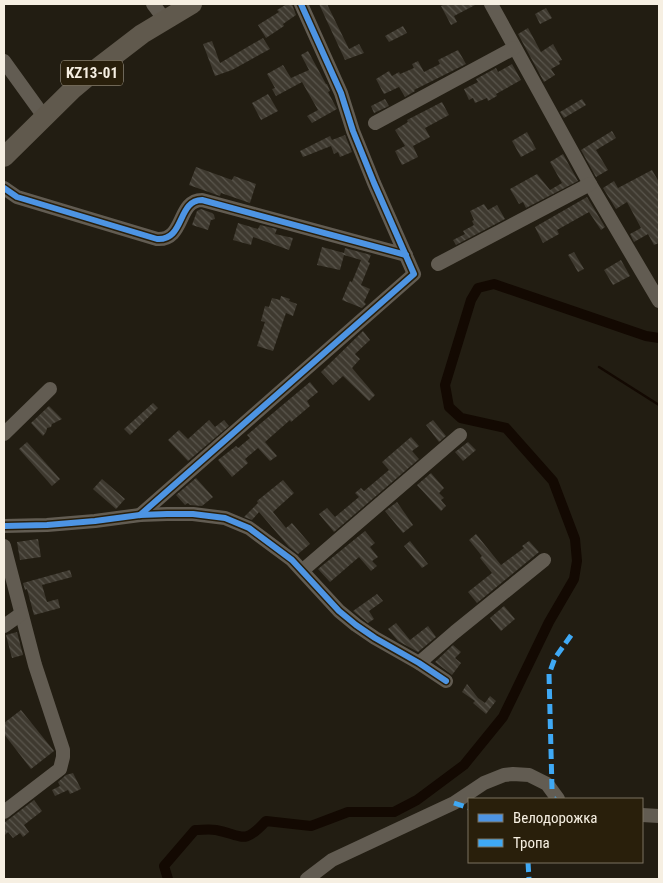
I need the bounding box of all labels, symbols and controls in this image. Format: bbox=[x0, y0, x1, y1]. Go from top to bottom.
road number: KZ13-01 bbox=[61, 60, 123, 86]
legend bbox=[468, 798, 643, 863]
text: Велодорожка bbox=[513, 809, 598, 827]
text: Тропа bbox=[513, 834, 550, 852]

